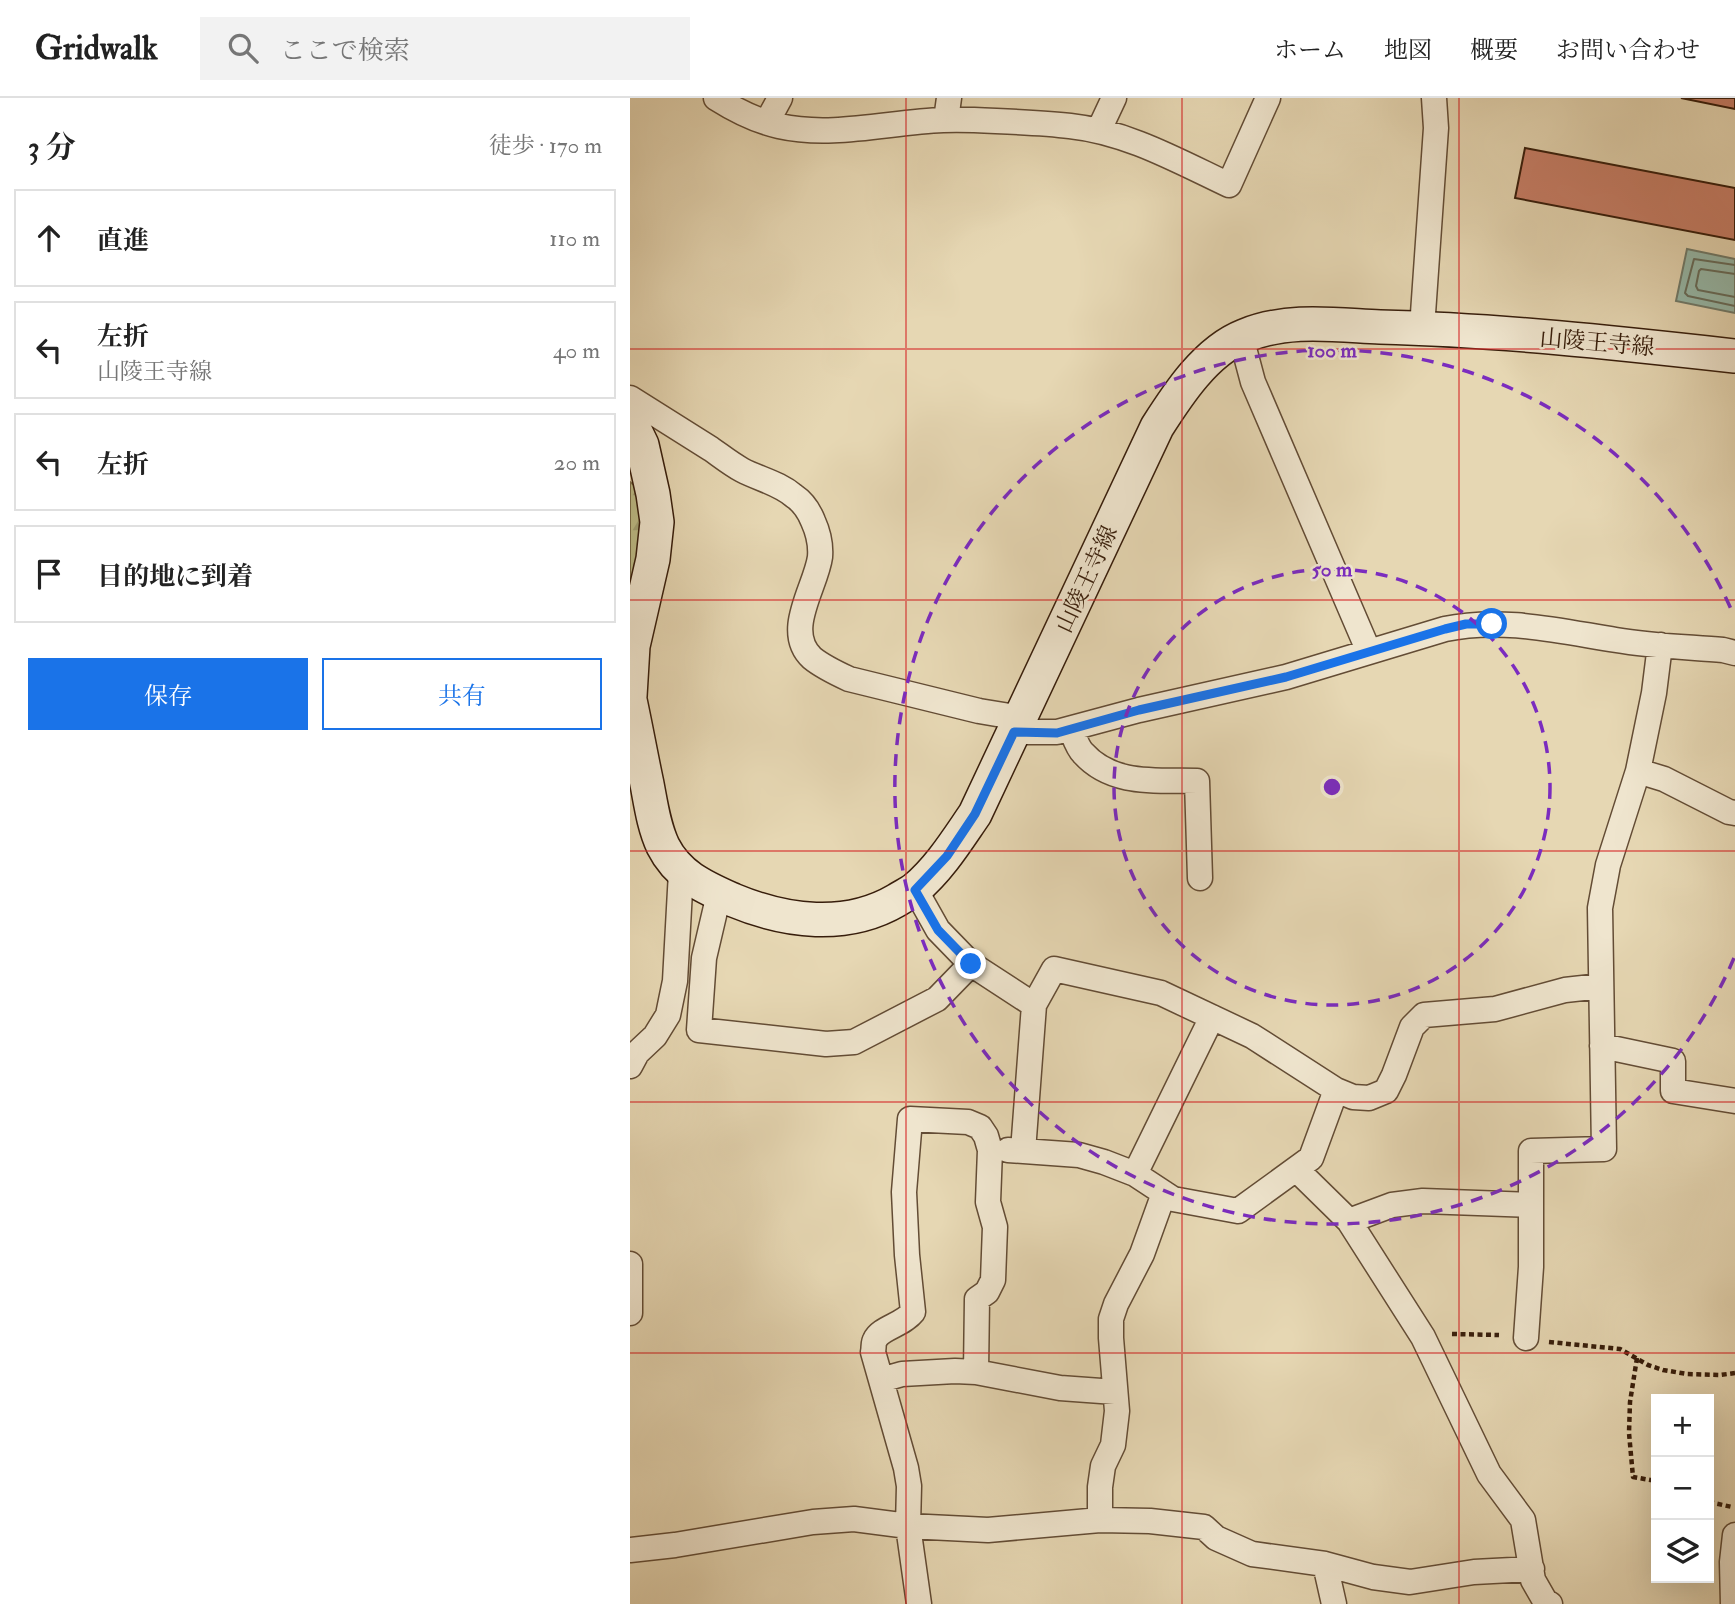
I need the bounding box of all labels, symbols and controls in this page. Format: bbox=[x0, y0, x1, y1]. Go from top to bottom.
search box bbox=[200, 17, 690, 80]
text: Gridwalk bbox=[35, 28, 158, 69]
icon: search bbox=[224, 29, 262, 67]
text: ここで検索 bbox=[280, 35, 410, 67]
text: ホーム bbox=[1274, 35, 1346, 66]
text: 地図 bbox=[1384, 35, 1432, 66]
text: 概要 bbox=[1470, 35, 1518, 66]
text: お問い合わせ bbox=[1556, 35, 1700, 66]
text: 3 分 bbox=[28, 129, 76, 166]
text: 徒歩 · 170 m bbox=[489, 131, 602, 160]
icon: ahead bbox=[30, 219, 68, 257]
text: 110 m bbox=[549, 224, 600, 253]
text: 直進 bbox=[97, 225, 149, 257]
text: 左折 bbox=[97, 321, 149, 353]
street label: 山陵王寺線 bbox=[1538, 323, 1656, 362]
icon: left bbox=[30, 331, 68, 369]
text: 40 m bbox=[553, 336, 600, 365]
text: 100 m bbox=[1307, 337, 1358, 364]
text: 山陵王寺線 bbox=[97, 357, 212, 386]
icon: left bbox=[30, 443, 68, 481]
text: 20 m bbox=[554, 448, 600, 477]
text: 左折 bbox=[97, 449, 149, 481]
street label: 山陵王寺線 bbox=[1049, 521, 1124, 637]
icon: arrive bbox=[30, 555, 68, 593]
text: 50 m bbox=[1312, 556, 1353, 583]
text: 目的地に到着 bbox=[97, 561, 253, 593]
route start bbox=[1476, 608, 1507, 639]
button: 保存 bbox=[28, 658, 308, 730]
button: 共有 bbox=[322, 658, 602, 730]
centre of rings bbox=[1320, 775, 1344, 799]
route end bbox=[955, 948, 986, 979]
map controls bbox=[1651, 1394, 1714, 1583]
button: + bbox=[1651, 1394, 1714, 1457]
button: − bbox=[1651, 1457, 1714, 1520]
button: layers bbox=[1651, 1520, 1714, 1583]

